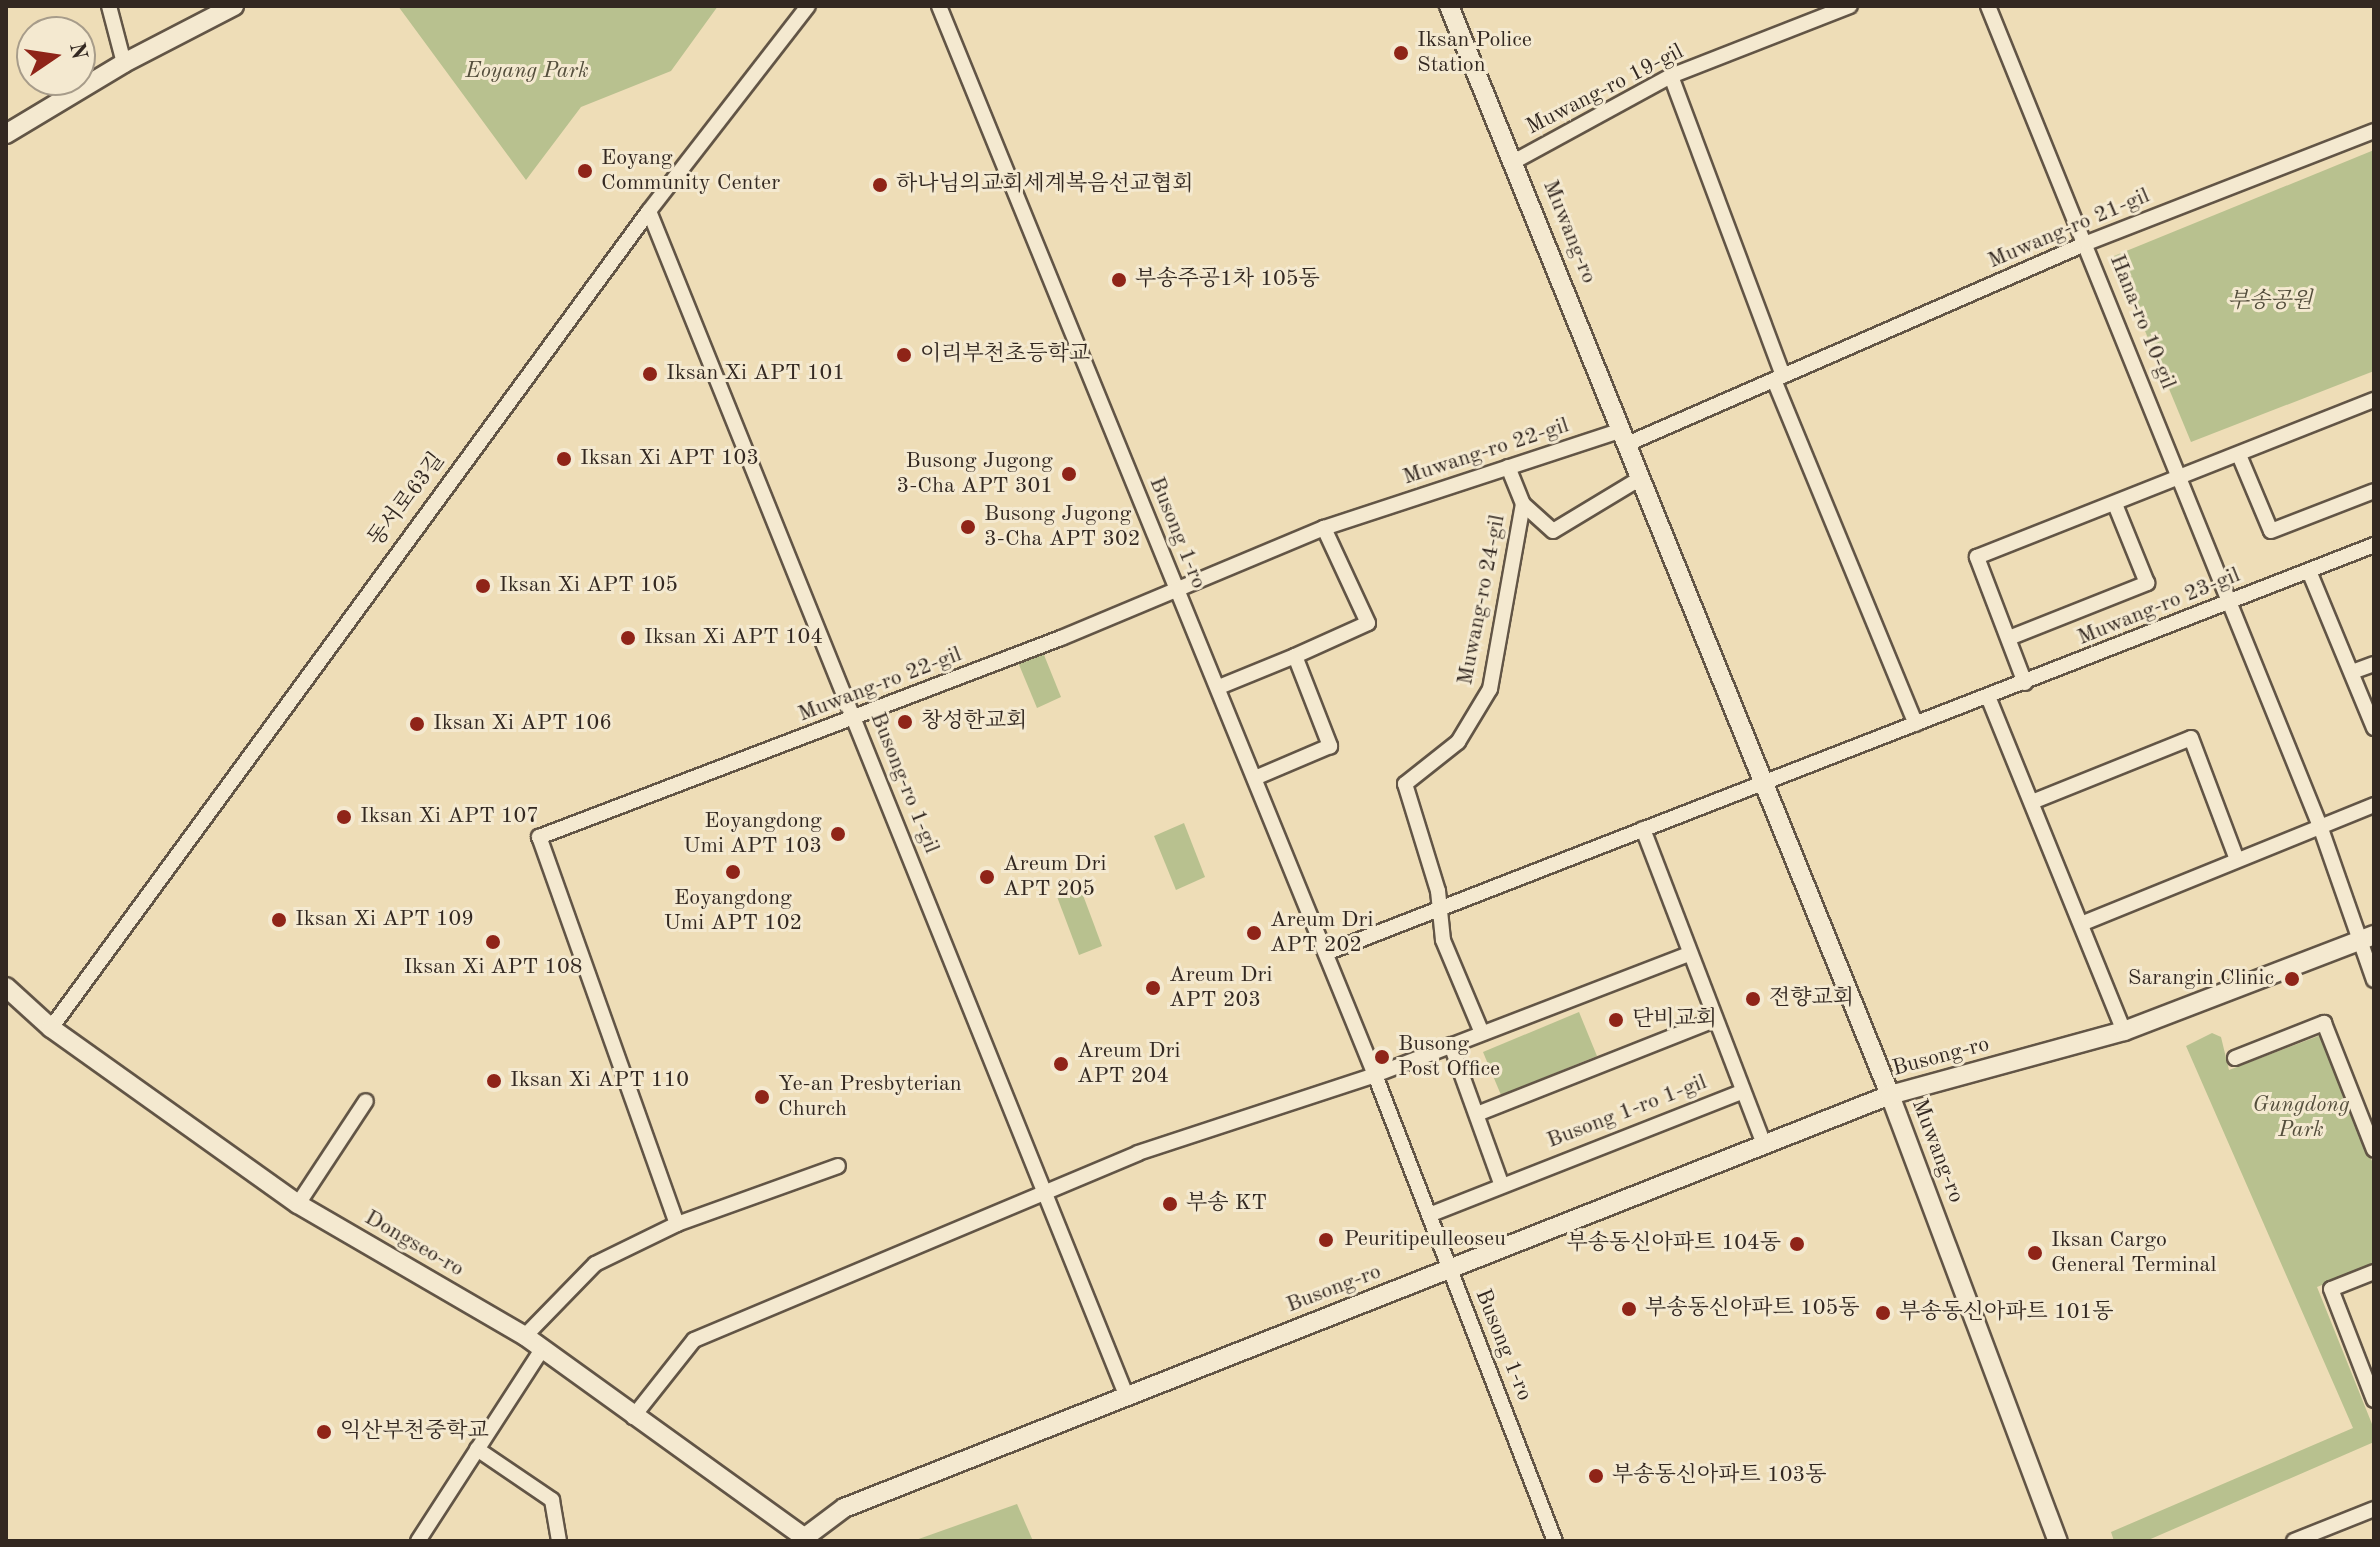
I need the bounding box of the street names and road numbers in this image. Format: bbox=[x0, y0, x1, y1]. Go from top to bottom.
street label: Muwang-ro 19-gil bbox=[1522, 39, 1688, 141]
street label: Muwang-ro bbox=[1536, 176, 1602, 288]
street label: Muwang-ro 21-gil bbox=[1984, 183, 2154, 275]
street label: Hana-ro 10-gil bbox=[2103, 251, 2181, 393]
street label: Muwang-ro 22-gil bbox=[1400, 413, 1572, 491]
street label: 동서로63길 bbox=[363, 448, 451, 552]
street label: Busong 1-ro bbox=[1143, 473, 1211, 593]
street label: Muwang-ro 24-gil bbox=[1453, 513, 1511, 687]
street label: Muwang-ro 23-gil bbox=[2074, 562, 2244, 652]
street label: Muwang-ro 22-gil bbox=[795, 642, 965, 728]
street label: Busong-ro 1-gil bbox=[864, 708, 944, 858]
street label: Busong-ro bbox=[1890, 1031, 1992, 1083]
street label: Busong 1-ro 1-gil bbox=[1543, 1069, 1711, 1155]
street label: Muwang-ro bbox=[1905, 1095, 1969, 1207]
street label: Dongseo-ro bbox=[360, 1205, 468, 1283]
street label: Busong-ro bbox=[1283, 1259, 1385, 1319]
street label: Busong 1-ro bbox=[1469, 1285, 1537, 1405]

